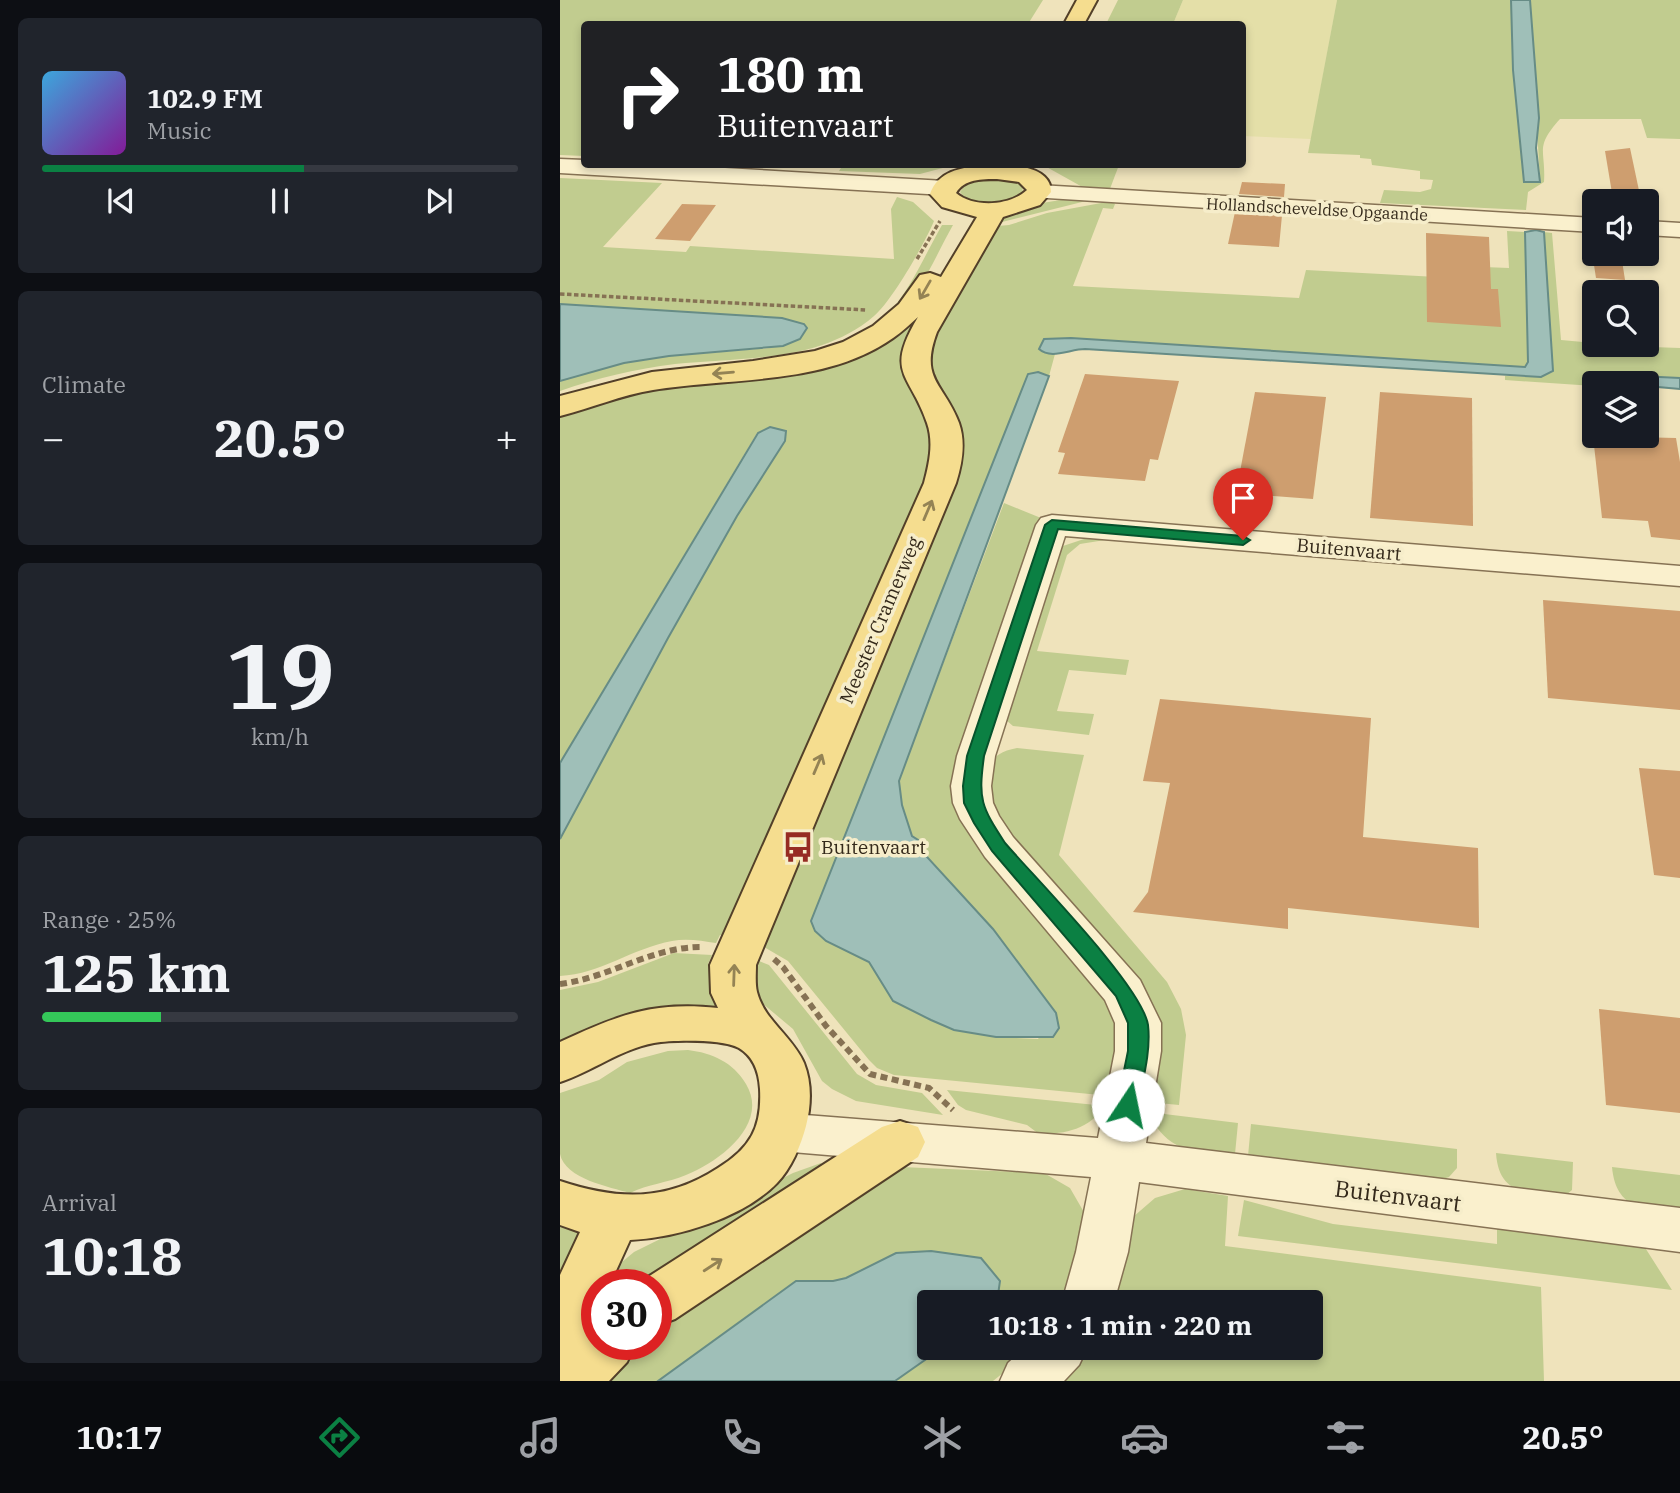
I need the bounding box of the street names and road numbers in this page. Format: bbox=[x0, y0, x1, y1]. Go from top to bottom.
street label: Hollandscheveldse Opgaande bbox=[1206, 193, 1428, 225]
street label: Meester Cramerweg bbox=[834, 532, 926, 707]
street label: Buitenvaart bbox=[1296, 532, 1403, 566]
street label: Buitenvaart bbox=[1333, 1172, 1463, 1218]

